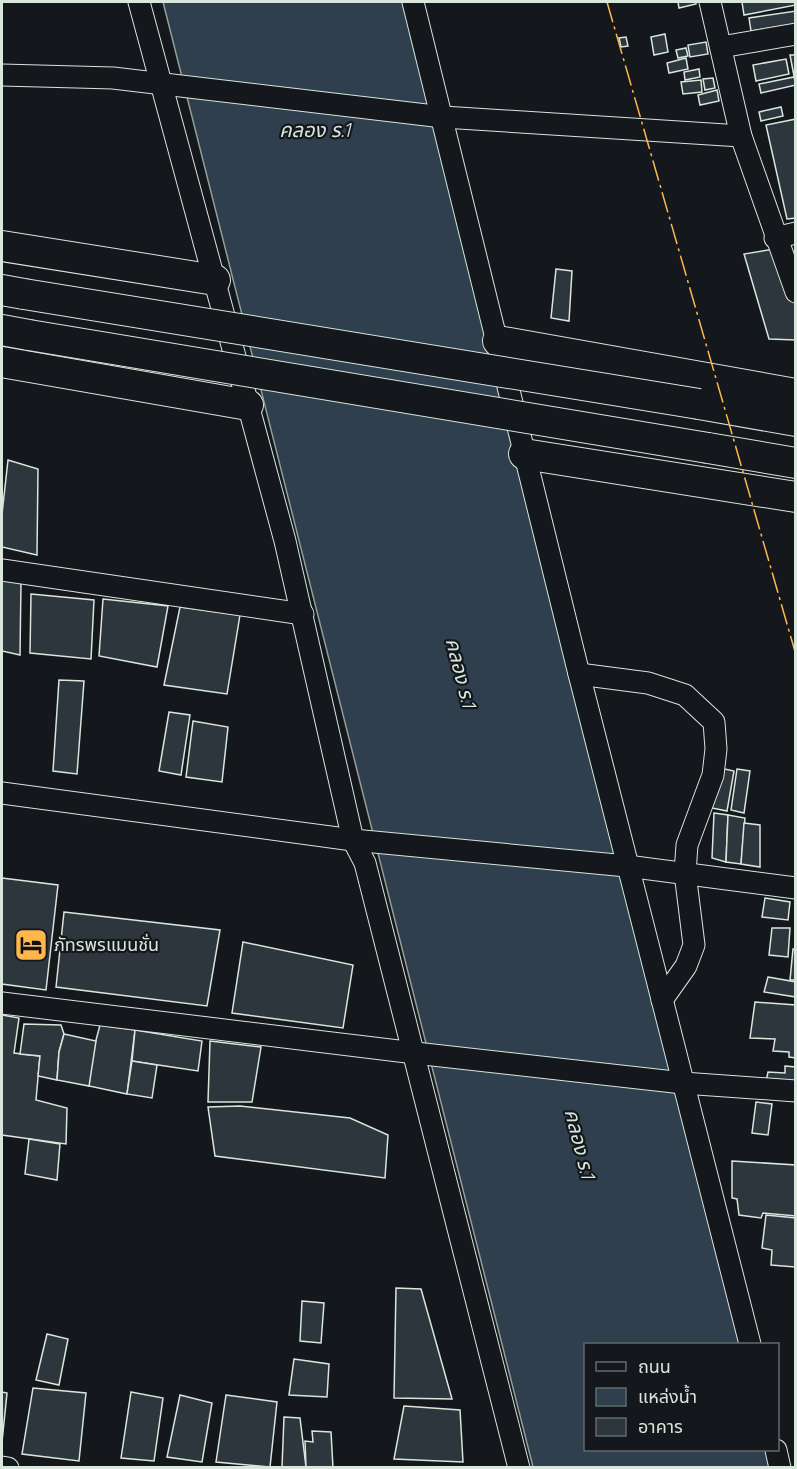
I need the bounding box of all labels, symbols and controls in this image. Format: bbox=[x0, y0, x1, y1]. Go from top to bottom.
water label: คลอง ร.1 bbox=[279, 117, 352, 142]
water label: คลอง ร.1 bbox=[441, 635, 483, 712]
hotel icon: ภัทรพรแมนชั่น bbox=[13, 927, 49, 963]
place label: ภัทรพรแมนชั่น bbox=[54, 933, 159, 956]
water label: คลอง ร.1 bbox=[560, 1106, 602, 1183]
legend bbox=[584, 1343, 779, 1451]
text: ถนน bbox=[638, 1355, 671, 1378]
text: แหล่งน้ำ bbox=[638, 1384, 697, 1408]
text: อาคาร bbox=[638, 1415, 683, 1438]

